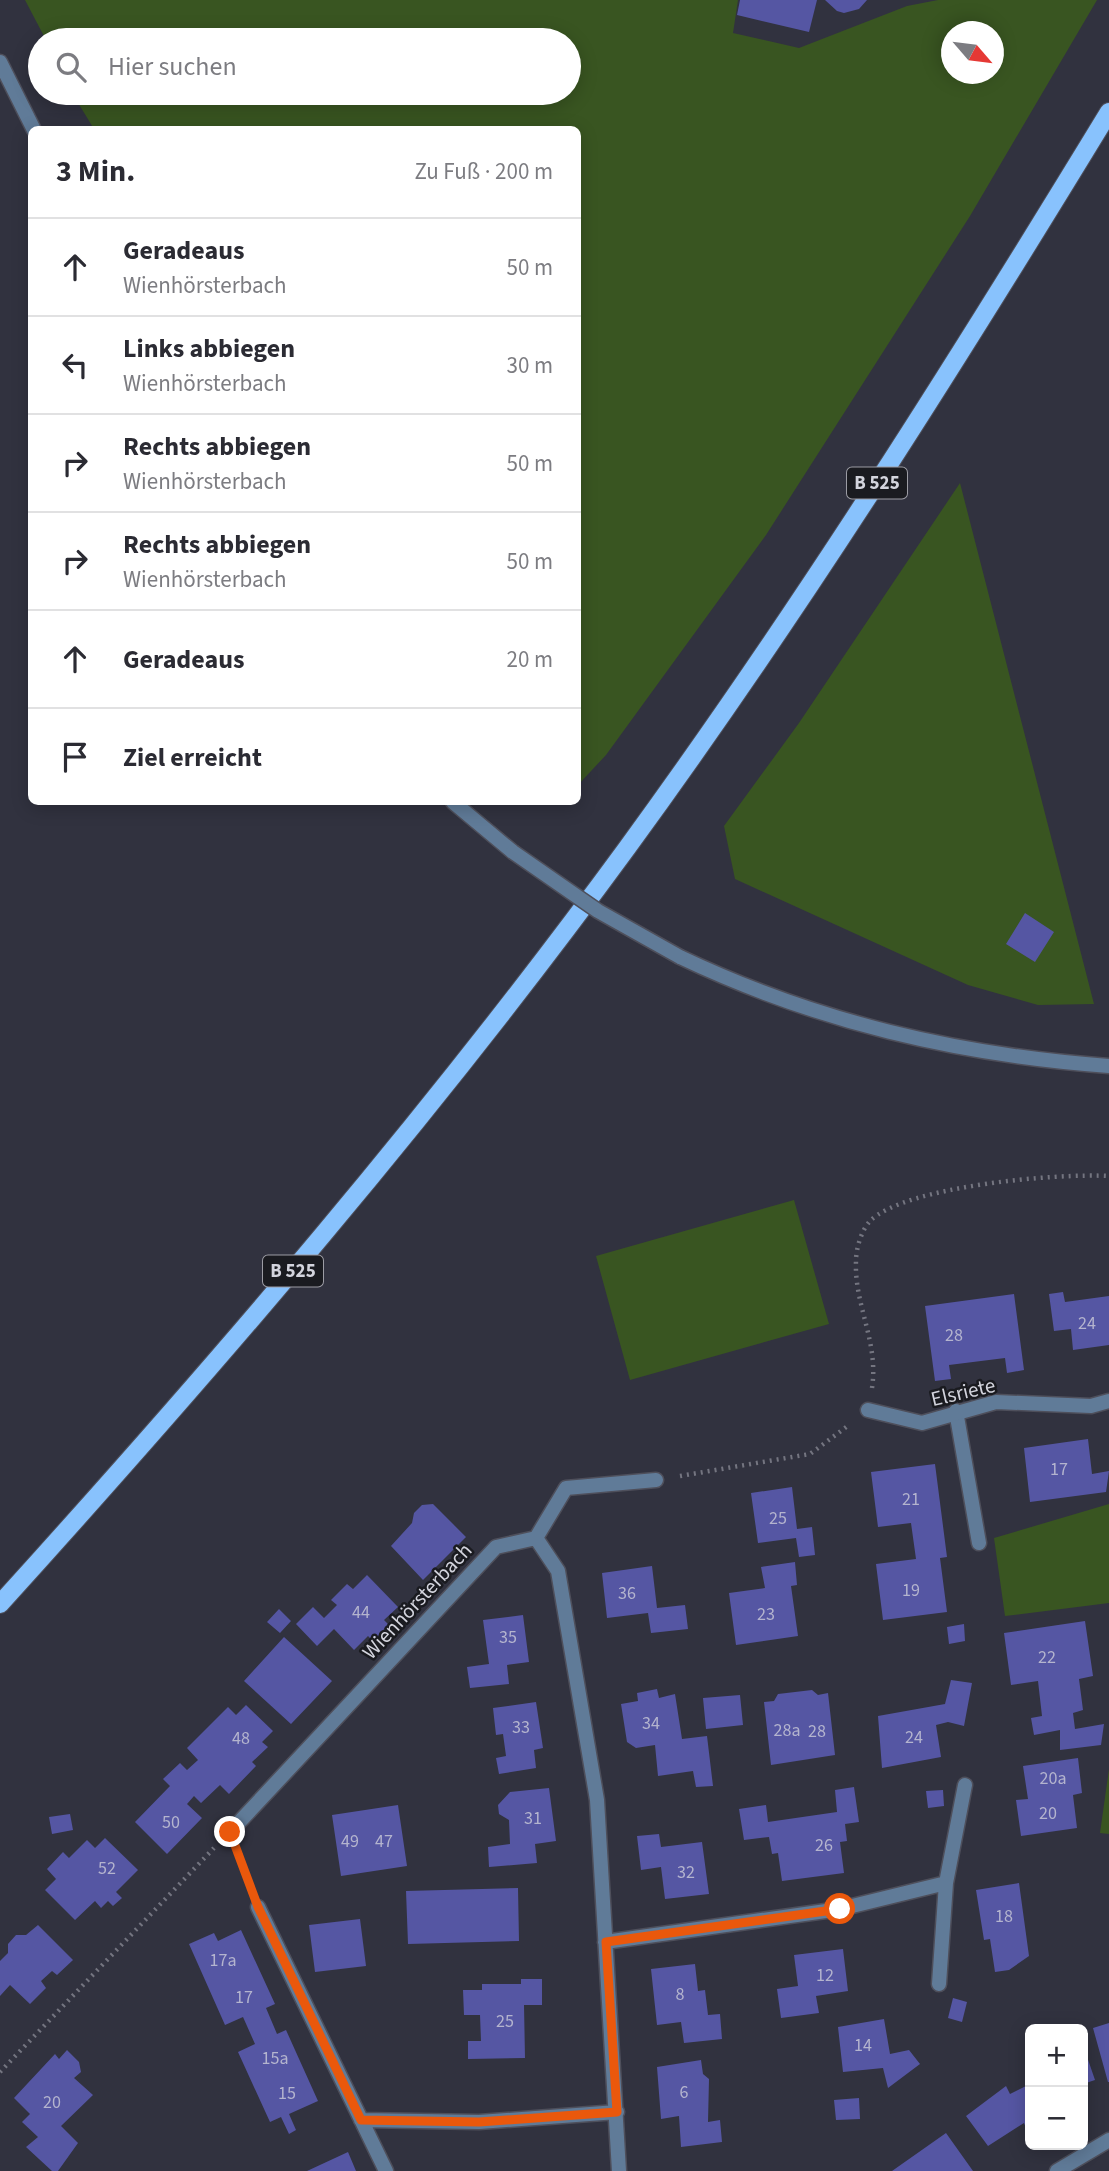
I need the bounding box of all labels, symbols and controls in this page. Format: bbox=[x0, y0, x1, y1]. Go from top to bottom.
north arrow bbox=[941, 21, 1004, 84]
search box bbox=[28, 28, 581, 105]
icon: search bbox=[52, 48, 90, 86]
text: Hier suchen bbox=[108, 48, 237, 85]
text: 3 Min. bbox=[56, 150, 135, 193]
text: Zu Fuß · 200 m bbox=[414, 155, 553, 188]
text: Geradeaus bbox=[123, 232, 244, 269]
icon: ahead bbox=[56, 248, 94, 286]
text: 50 m bbox=[506, 251, 553, 284]
text: Wienhörsterbach bbox=[123, 269, 287, 302]
text: Links abbiegen bbox=[123, 330, 295, 367]
icon: left bbox=[56, 346, 94, 384]
text: 30 m bbox=[506, 349, 553, 382]
text: Wienhörsterbach bbox=[123, 367, 287, 400]
text: Rechts abbiegen bbox=[123, 428, 311, 465]
icon: right bbox=[56, 444, 94, 482]
text: 50 m bbox=[506, 447, 553, 480]
text: Wienhörsterbach bbox=[123, 465, 287, 498]
road number: B 525 bbox=[847, 468, 907, 498]
text: Rechts abbiegen bbox=[123, 526, 311, 563]
icon: right bbox=[56, 542, 94, 580]
text: 50 m bbox=[506, 545, 553, 578]
text: Wienhörsterbach bbox=[123, 563, 287, 596]
icon: ahead bbox=[56, 640, 94, 678]
text: Geradeaus bbox=[123, 641, 244, 678]
text: 20 m bbox=[506, 643, 553, 676]
icon: arrive bbox=[56, 738, 94, 776]
text: Ziel erreicht bbox=[123, 739, 262, 776]
road number: B 525 bbox=[263, 1256, 323, 1287]
house number: 24 bbox=[1078, 1311, 1096, 1336]
house number: 28 bbox=[945, 1323, 963, 1348]
street label: Elsriete bbox=[928, 1370, 998, 1414]
house number: 17 bbox=[1050, 1457, 1068, 1482]
house number: 21 bbox=[902, 1487, 920, 1512]
house number: 25 bbox=[769, 1506, 787, 1531]
street label: Wienhörsterbach bbox=[355, 1536, 479, 1666]
house number: 19 bbox=[902, 1578, 920, 1603]
house number: 36 bbox=[618, 1581, 636, 1606]
house number: 44 bbox=[352, 1600, 370, 1625]
house number: 23 bbox=[757, 1602, 775, 1627]
house number: 35 bbox=[499, 1625, 517, 1650]
house number: 22 bbox=[1038, 1645, 1056, 1670]
house number: 34 bbox=[642, 1711, 660, 1736]
house number: 33 bbox=[512, 1715, 530, 1740]
house number: 28a bbox=[774, 1718, 800, 1743]
house number: 28 bbox=[808, 1719, 826, 1744]
house number: 24 bbox=[905, 1725, 923, 1750]
house number: 48 bbox=[232, 1726, 250, 1751]
house number: 20a bbox=[1040, 1766, 1066, 1791]
house number: 20 bbox=[1039, 1801, 1057, 1826]
house number: 31 bbox=[524, 1806, 542, 1831]
house number: 50 bbox=[162, 1810, 180, 1835]
route end bbox=[214, 1816, 245, 1847]
house number: 49 bbox=[341, 1829, 359, 1854]
house number: 47 bbox=[375, 1829, 393, 1854]
house number: 26 bbox=[815, 1833, 833, 1858]
house number: 52 bbox=[98, 1856, 116, 1881]
house number: 32 bbox=[677, 1860, 695, 1885]
route start bbox=[824, 1893, 855, 1924]
house number: 18 bbox=[995, 1904, 1013, 1929]
house number: 17a bbox=[210, 1948, 236, 1973]
house number: 12 bbox=[816, 1963, 834, 1988]
house number: 8 bbox=[676, 1982, 685, 2007]
house number: 17 bbox=[235, 1985, 253, 2010]
house number: 25 bbox=[496, 2009, 514, 2034]
map controls bbox=[1025, 2024, 1088, 2150]
button: + bbox=[1025, 2024, 1088, 2087]
house number: 14 bbox=[854, 2033, 872, 2058]
house number: 15a bbox=[262, 2046, 288, 2071]
house number: 6 bbox=[680, 2080, 689, 2105]
house number: 15 bbox=[278, 2081, 296, 2106]
button: − bbox=[1025, 2087, 1088, 2150]
house number: 20 bbox=[43, 2090, 61, 2115]

